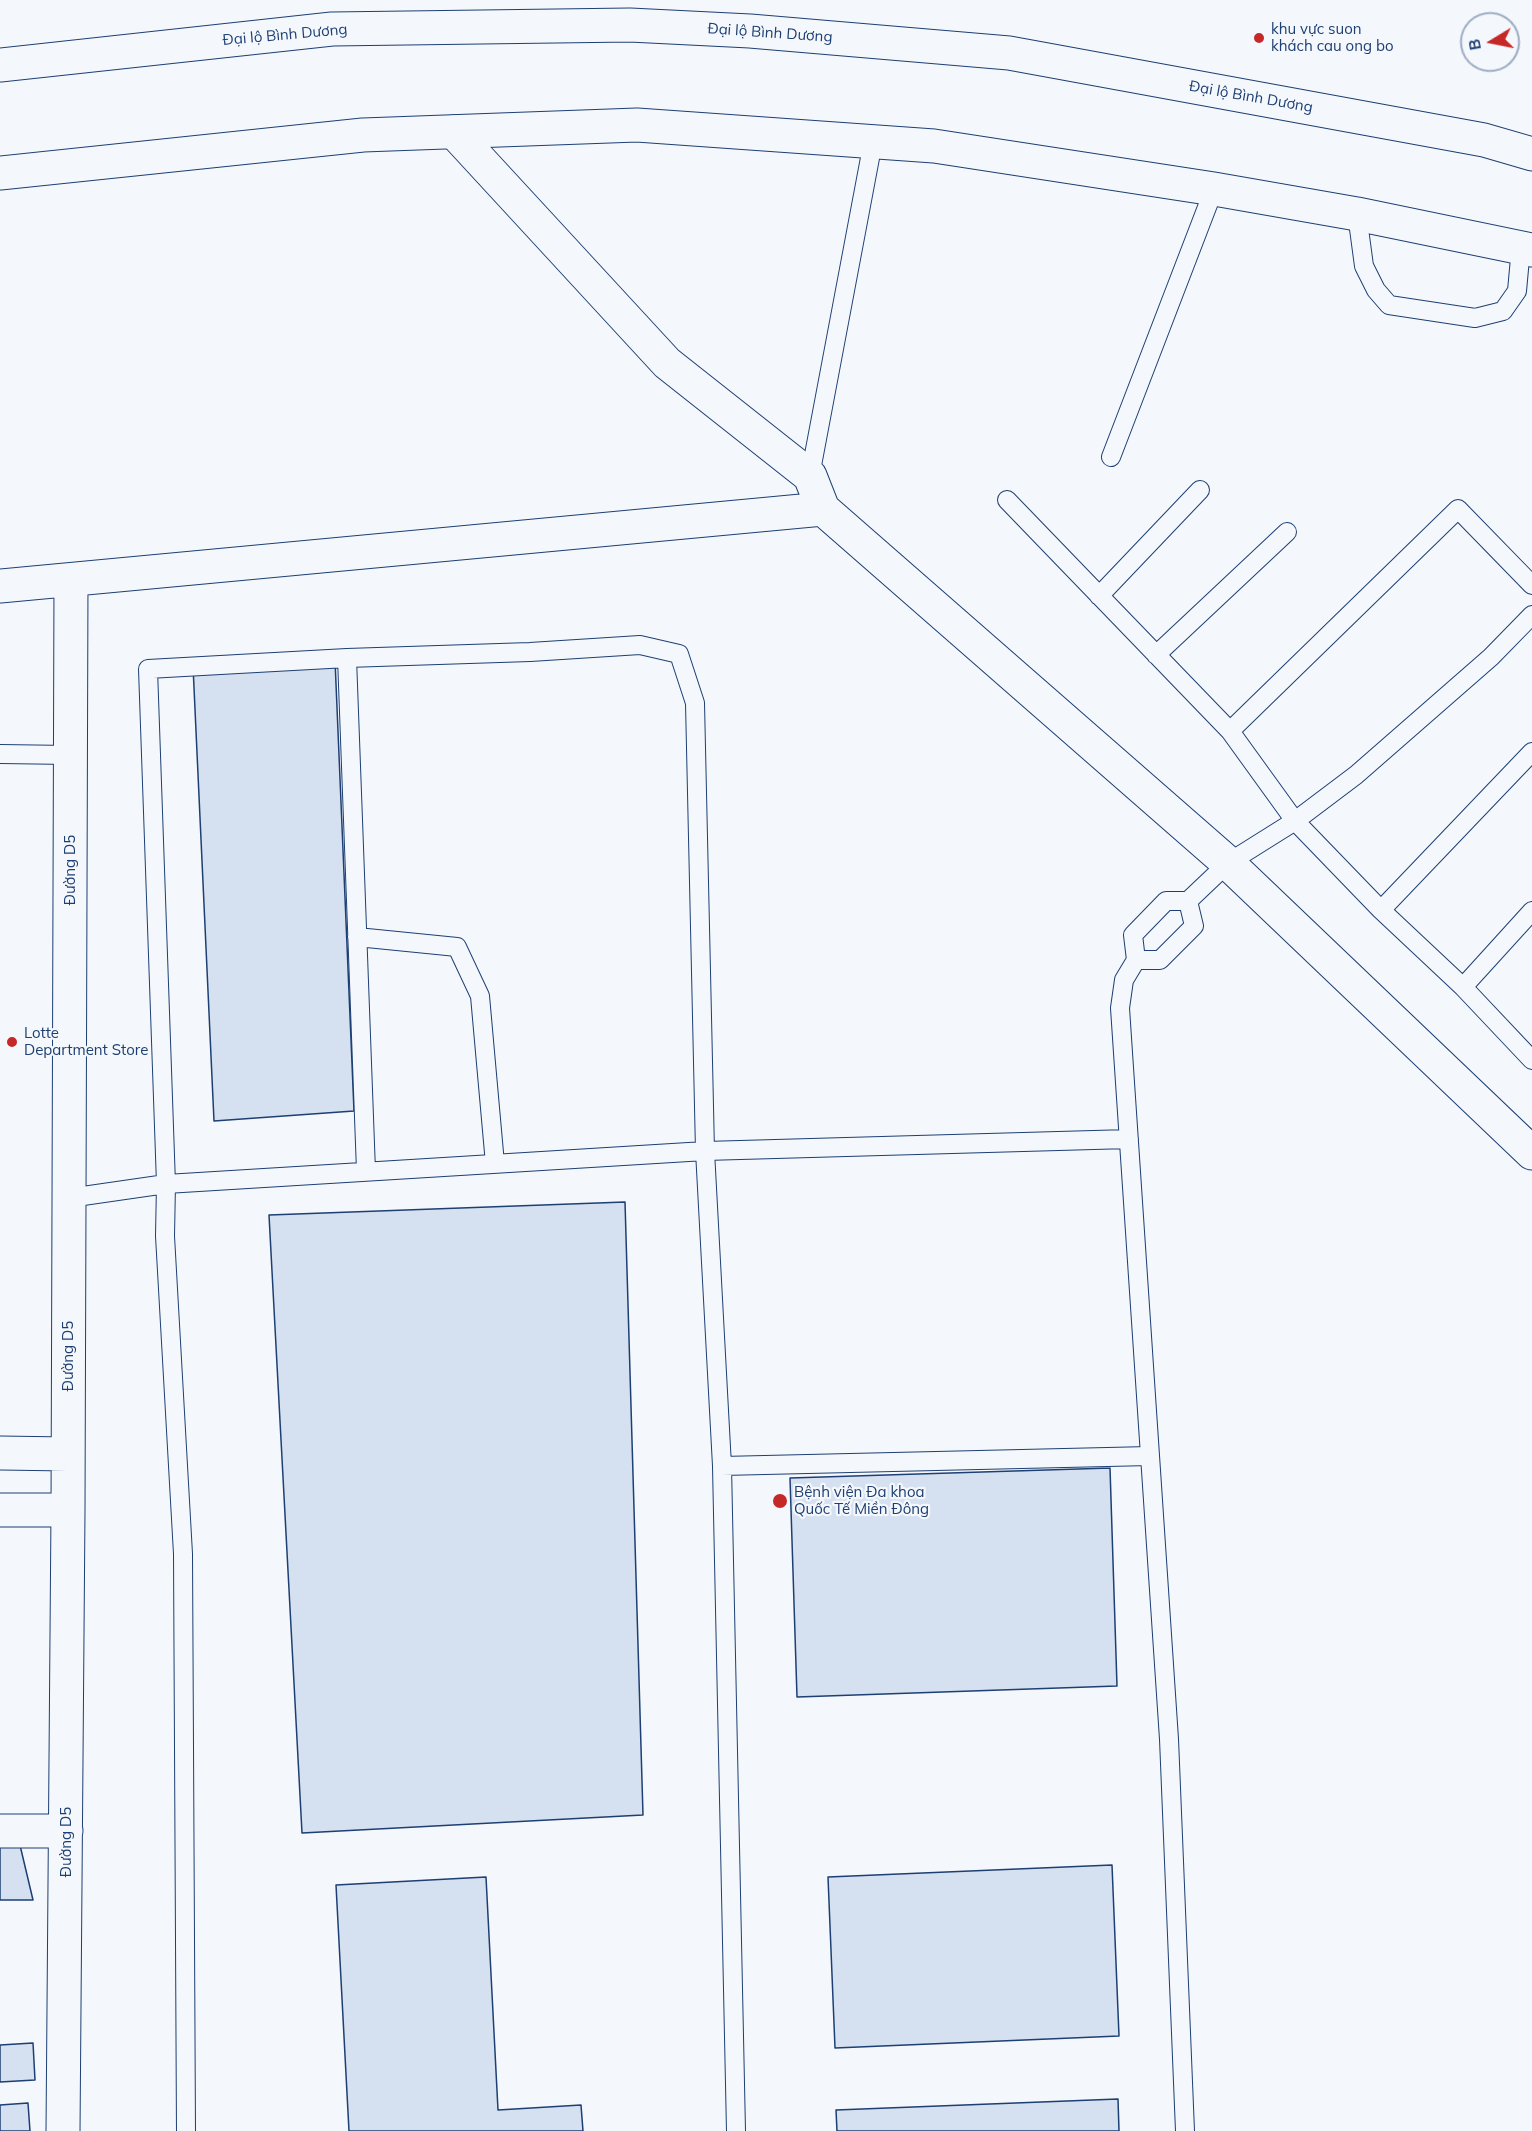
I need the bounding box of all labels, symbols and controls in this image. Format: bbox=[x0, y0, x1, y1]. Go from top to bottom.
north arrow bbox=[1460, 12, 1520, 72]
street label: Đại lộ Bình Dương bbox=[707, 20, 833, 46]
place label: khu vực suon khách cau ong bo bbox=[1271, 20, 1393, 55]
street label: Đại lộ Bình Dương bbox=[222, 21, 348, 49]
marker: khu vực suon khách cau ong bo bbox=[1252, 31, 1266, 45]
text: B bbox=[1463, 38, 1485, 52]
street label: Đại lộ Bình Dương bbox=[1188, 77, 1314, 117]
street label: Đường D5 bbox=[61, 835, 79, 905]
place label: Lotte Department Store bbox=[24, 1024, 148, 1059]
marker: Lotte Department Store bbox=[5, 1035, 19, 1049]
street label: Đường D5 bbox=[59, 1321, 77, 1391]
place label: Bệnh viện Đa khoa Quốc Tế Miền Đông bbox=[794, 1483, 929, 1518]
marker: Bệnh viện Đa khoa Quốc Tế Miền Đông bbox=[771, 1492, 789, 1510]
street label: Đường D5 bbox=[57, 1807, 75, 1877]

